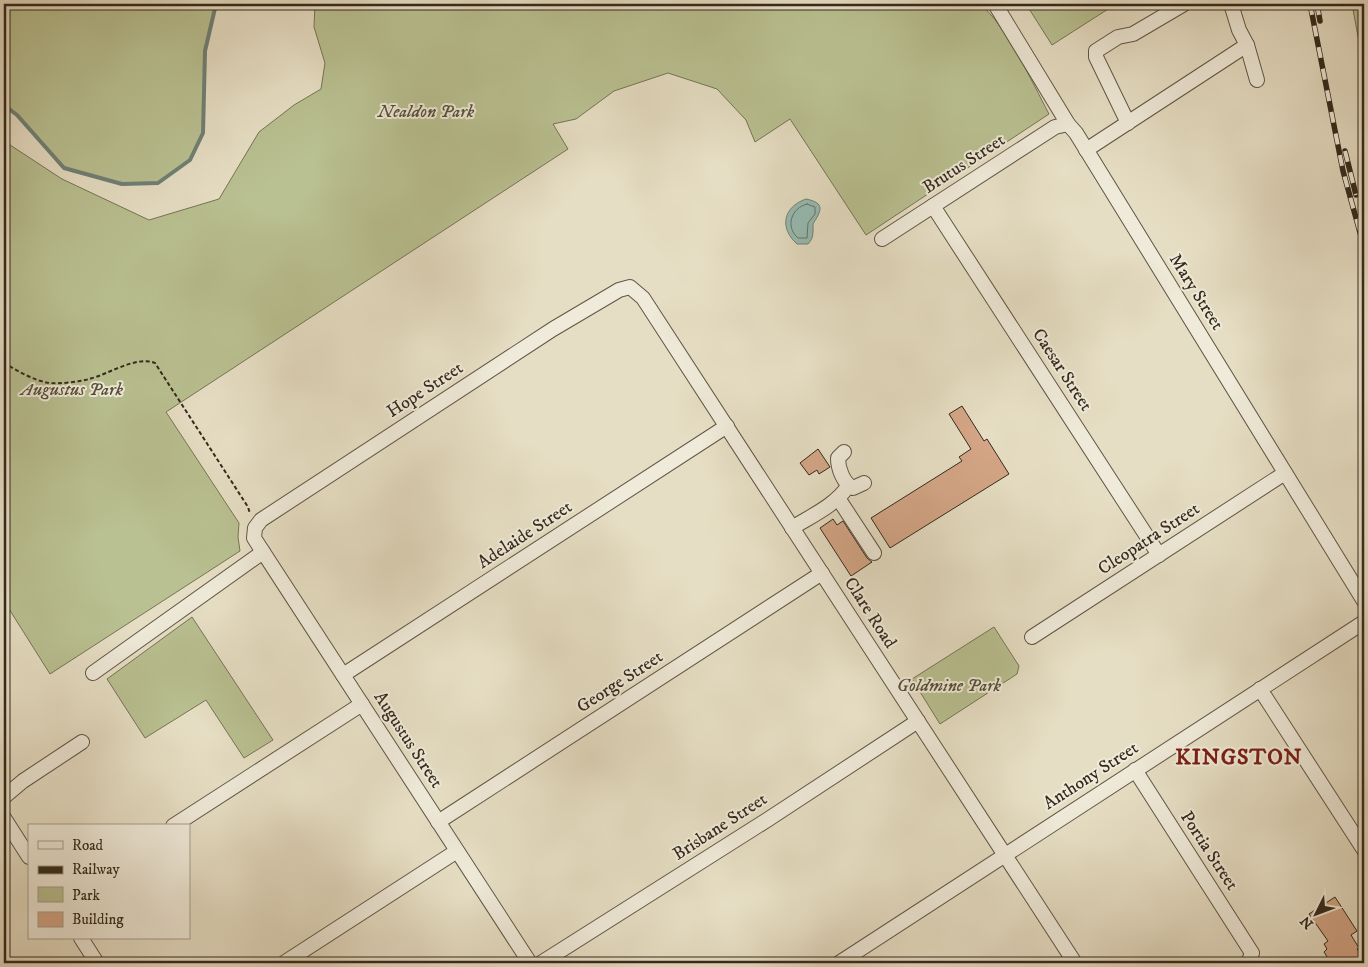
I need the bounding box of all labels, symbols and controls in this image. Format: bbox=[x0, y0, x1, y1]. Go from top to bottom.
park label: Nealdon Park bbox=[377, 101, 475, 123]
street label: Brutus Street bbox=[919, 129, 1009, 199]
street label: Mary Street bbox=[1164, 250, 1228, 334]
street label: Caesar Street bbox=[1027, 325, 1097, 416]
street label: Hope Street bbox=[383, 357, 467, 423]
park label: Augustus Park bbox=[19, 379, 123, 401]
street label: Adelaide Street bbox=[474, 496, 577, 574]
street label: Cleopatra Street bbox=[1094, 498, 1204, 580]
street label: Clare Road bbox=[839, 573, 901, 653]
street label: George Street bbox=[573, 646, 667, 718]
park label: Goldmine Park bbox=[897, 675, 1002, 697]
street label: Augustus Street bbox=[369, 688, 447, 793]
street label: Anthony Street bbox=[1039, 737, 1143, 815]
district label: KINGSTON bbox=[1175, 744, 1303, 771]
street label: Brisbane Street bbox=[669, 788, 771, 866]
street label: Portia Street bbox=[1175, 807, 1243, 895]
legend bbox=[28, 824, 190, 940]
text: Road bbox=[72, 836, 104, 855]
text: Railway bbox=[72, 860, 120, 879]
text: Park bbox=[72, 886, 101, 905]
north arrow bbox=[1290, 890, 1340, 940]
text: Building bbox=[72, 910, 124, 929]
text: N bbox=[1296, 911, 1318, 932]

